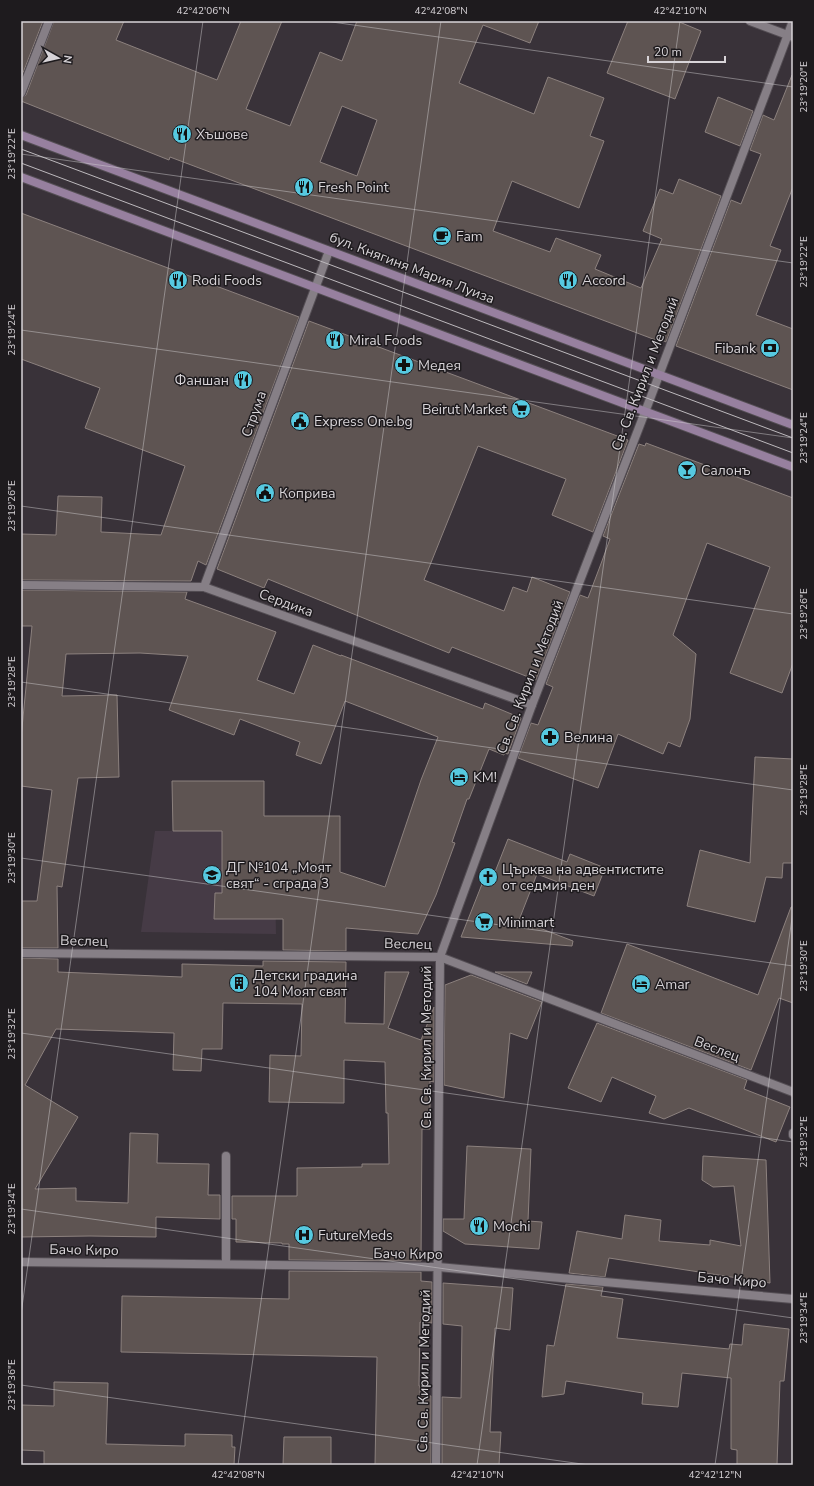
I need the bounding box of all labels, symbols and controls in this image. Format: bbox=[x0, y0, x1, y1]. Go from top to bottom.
text: 42°42'06"N bbox=[176, 4, 230, 18]
text: 42°42'08"N bbox=[414, 4, 468, 18]
text: 42°42'10"N bbox=[653, 4, 707, 18]
north arrow bbox=[38, 38, 78, 78]
scale bar bbox=[648, 38, 725, 64]
text: 20 m bbox=[654, 44, 682, 60]
text: N bbox=[59, 54, 75, 64]
text: 23°19'20"E bbox=[797, 61, 811, 113]
restaurant icon: Хъшове bbox=[171, 123, 193, 145]
place label: Хъшове bbox=[196, 125, 248, 144]
text: 23°19'22"E bbox=[5, 128, 19, 180]
restaurant icon: Fresh Point bbox=[293, 176, 315, 198]
place label: Fresh Point bbox=[318, 178, 389, 197]
cafe icon: Fam bbox=[431, 225, 453, 247]
place label: Fam bbox=[456, 227, 483, 246]
street label: бул. Княгиня Мария Луиза bbox=[327, 228, 497, 308]
text: 23°19'22"E bbox=[797, 236, 811, 288]
restaurant icon: Rodi Foods bbox=[167, 269, 189, 291]
restaurant icon: Accord bbox=[557, 269, 579, 291]
place label: Rodi Foods bbox=[192, 271, 262, 290]
place label: Accord bbox=[582, 271, 626, 290]
street label: Св. Св. Кирил и Методий bbox=[607, 294, 683, 454]
text: 23°19'24"E bbox=[5, 304, 19, 356]
restaurant icon: Miral Foods bbox=[324, 329, 346, 351]
place label: Miral Foods bbox=[349, 331, 422, 350]
bank icon: Fibank bbox=[759, 337, 781, 359]
place label: Fibank bbox=[715, 339, 757, 358]
pharmacy icon: Медея bbox=[393, 354, 415, 376]
place label: Медея bbox=[418, 356, 461, 375]
restaurant icon: Фаншан bbox=[232, 369, 254, 391]
place label: Фаншан bbox=[174, 371, 229, 390]
street label: Струма bbox=[237, 388, 271, 440]
supermarket icon: Beirut Market bbox=[510, 398, 532, 420]
place label: Beirut Market bbox=[422, 400, 507, 419]
public building icon: Express One.bg bbox=[289, 410, 311, 432]
place label: Express One.bg bbox=[314, 412, 413, 431]
text: 23°19'24"E bbox=[797, 412, 811, 464]
bar icon: Салонъ bbox=[676, 459, 698, 481]
place label: Салонъ bbox=[701, 461, 751, 480]
text: 23°19'26"E bbox=[5, 480, 19, 532]
public building icon: Коприва bbox=[254, 482, 276, 504]
place label: Коприва bbox=[279, 484, 336, 503]
street label: Сердика bbox=[256, 584, 316, 622]
text: 23°19'26"E bbox=[797, 588, 811, 640]
street label: Св. Св. Кирил и Методий bbox=[492, 597, 568, 757]
text: 23°19'28"E bbox=[5, 656, 19, 708]
pharmacy icon: Велина bbox=[539, 726, 561, 748]
place label: Велина bbox=[564, 728, 613, 747]
text: 23°19'28"E bbox=[797, 764, 811, 816]
hotel icon: KM! bbox=[448, 766, 470, 788]
place label: KM! bbox=[473, 768, 497, 787]
text: 23°19'30"E bbox=[5, 832, 19, 884]
place label: ДГ №104 „Моят свят“ - сграда 3 bbox=[226, 858, 332, 893]
place label: Църква на адвентистите от седмия ден bbox=[502, 860, 664, 895]
school or university icon: ДГ №104 „Моят свят“ - сграда 3 bbox=[201, 864, 223, 886]
church icon: Църква на адвентистите от седмия ден bbox=[477, 866, 499, 888]
supermarket icon: Minimart bbox=[473, 911, 495, 933]
place label: Minimart bbox=[498, 913, 554, 932]
street label: Веслец bbox=[60, 931, 108, 951]
street label: Веслец bbox=[384, 934, 432, 954]
text: 23°19'30"E bbox=[797, 940, 811, 992]
street label: Св. Св. Кирил и Методий bbox=[417, 965, 436, 1129]
place label: Детски градина 104 Моят свят bbox=[253, 966, 358, 1001]
building icon: Детски градина 104 Моят свят bbox=[228, 972, 250, 994]
hotel icon: Amar bbox=[630, 973, 652, 995]
place label: Amar bbox=[655, 975, 690, 994]
text: 23°19'32"E bbox=[5, 1008, 19, 1060]
street label: Веслец bbox=[691, 1032, 743, 1066]
text: 23°19'32"E bbox=[797, 1116, 811, 1168]
text: 23°19'34"E bbox=[5, 1183, 19, 1235]
restaurant icon: Mochi bbox=[468, 1215, 490, 1237]
place label: Mochi bbox=[493, 1217, 530, 1236]
hospital icon: FutureMeds bbox=[293, 1224, 315, 1246]
place label: FutureMeds bbox=[318, 1226, 393, 1245]
street label: Бачо Киро bbox=[49, 1240, 119, 1260]
street label: Бачо Киро bbox=[373, 1244, 443, 1264]
street label: Бачо Киро bbox=[697, 1268, 767, 1292]
street label: Св. Св. Кирил и Методий bbox=[413, 1289, 435, 1453]
text: 23°19'34"E bbox=[797, 1292, 811, 1344]
text: 23°19'36"E bbox=[5, 1359, 19, 1411]
text: 42°42'08"N bbox=[211, 1468, 265, 1482]
text: 42°42'10"N bbox=[450, 1468, 504, 1482]
text: 42°42'12"N bbox=[688, 1468, 742, 1482]

